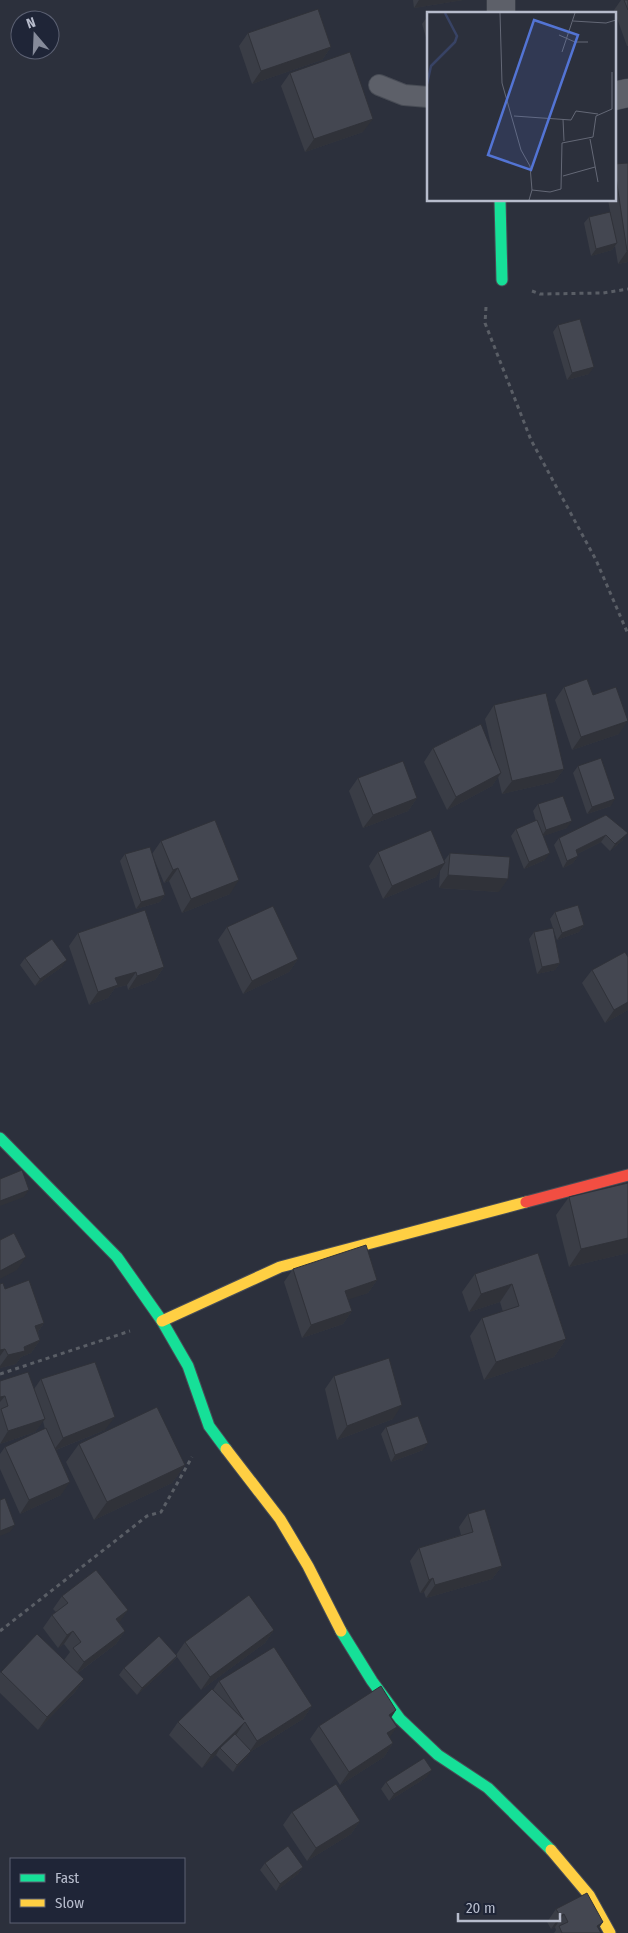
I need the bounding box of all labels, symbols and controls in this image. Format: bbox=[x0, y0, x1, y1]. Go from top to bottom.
north arrow bbox=[10, 10, 60, 60]
inset map bbox=[427, 12, 616, 201]
text: N bbox=[24, 14, 38, 33]
legend bbox=[10, 1858, 185, 1923]
text: Fast bbox=[55, 1869, 79, 1887]
scale bar bbox=[458, 1890, 560, 1922]
text: Slow bbox=[55, 1894, 84, 1912]
text: 20 m bbox=[466, 1899, 496, 1917]

